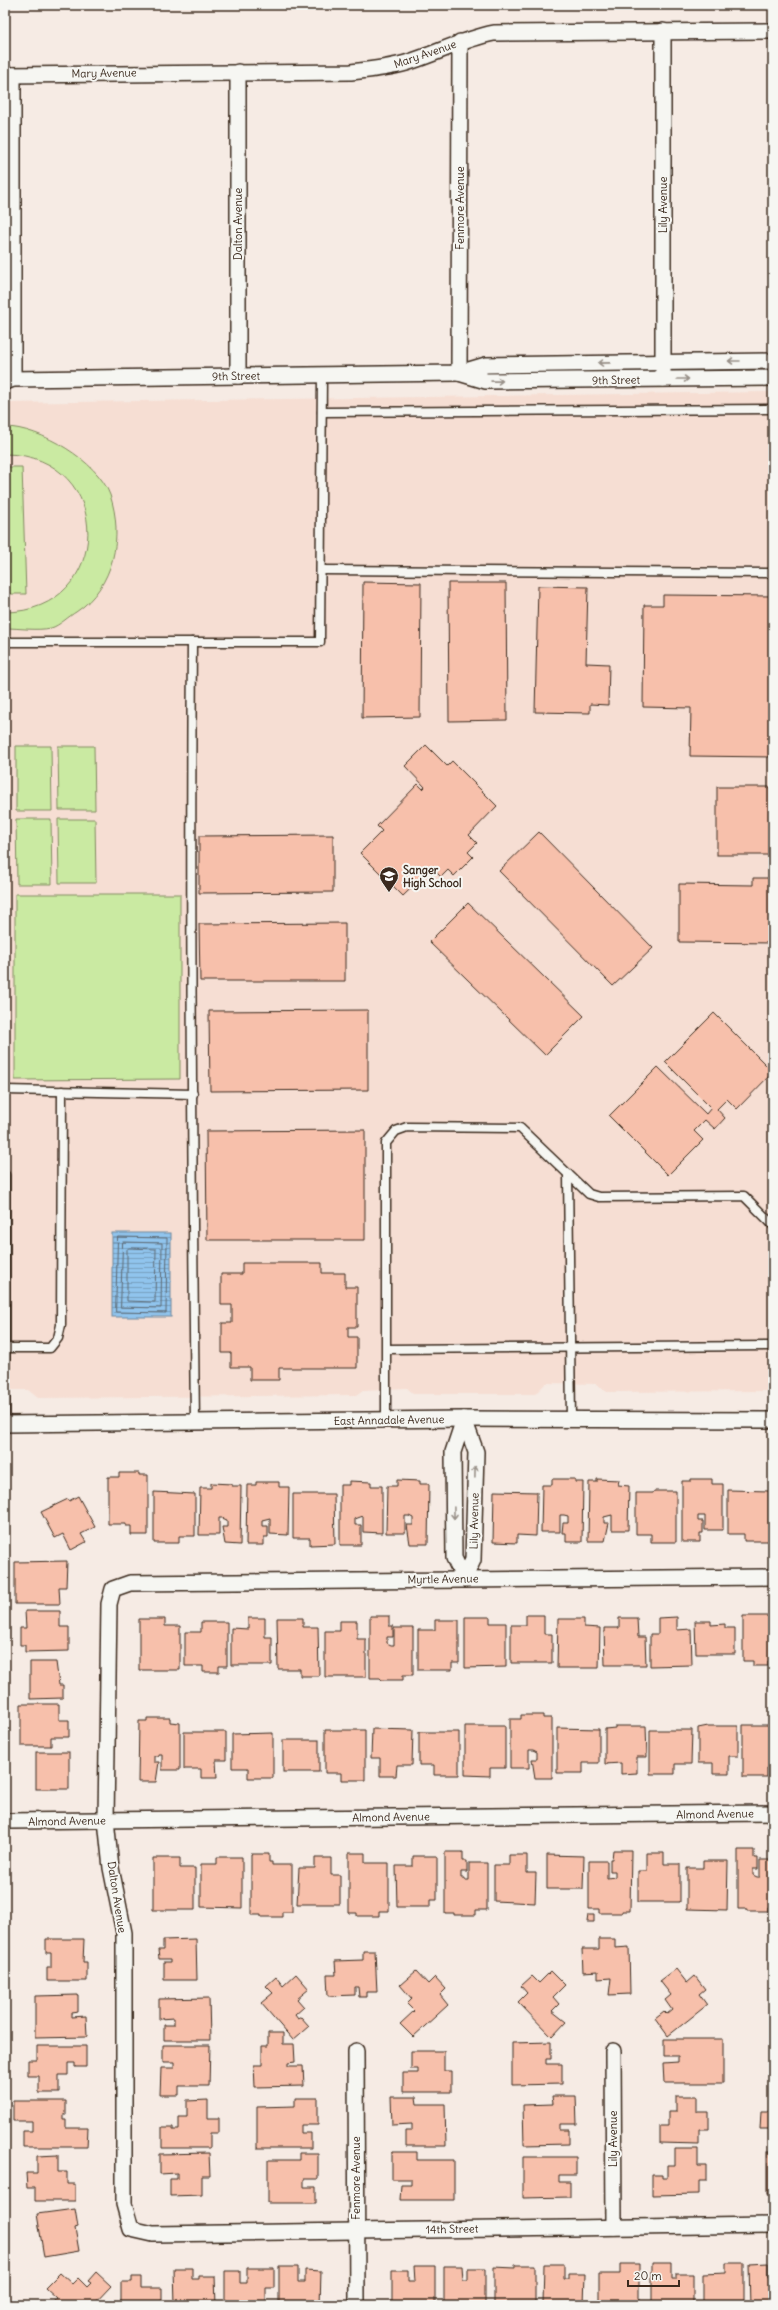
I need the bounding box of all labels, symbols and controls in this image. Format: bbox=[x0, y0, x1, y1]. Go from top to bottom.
street label: Mary Avenue bbox=[392, 37, 458, 71]
street label: Mary Avenue bbox=[71, 65, 137, 81]
street label: Fenmore Avenue bbox=[453, 166, 467, 250]
street label: Lily Avenue bbox=[656, 177, 670, 233]
street label: Dalton Avenue bbox=[231, 188, 245, 260]
one-way arrow bbox=[728, 357, 741, 365]
one-way arrow bbox=[598, 359, 611, 367]
street label: 9th Street bbox=[212, 369, 261, 383]
street label: 9th Street bbox=[592, 373, 641, 387]
one-way arrow bbox=[676, 375, 689, 383]
one-way arrow bbox=[490, 377, 503, 385]
place label: Sanger High School bbox=[403, 863, 461, 891]
school or university icon: Sanger High School bbox=[378, 865, 400, 893]
street label: East Annadale Avenue bbox=[334, 1412, 444, 1428]
one-way arrow bbox=[471, 1466, 479, 1479]
street label: Lily Avenue bbox=[467, 1492, 481, 1549]
one-way arrow bbox=[450, 1506, 457, 1519]
street label: Myrtle Avenue bbox=[407, 1571, 479, 1587]
street label: Almond Avenue bbox=[676, 1806, 754, 1822]
street label: Almond Avenue bbox=[352, 1809, 430, 1825]
street label: Almond Avenue bbox=[28, 1813, 106, 1829]
street label: Dalton Avenue bbox=[104, 1860, 130, 1934]
street label: Lily Avenue bbox=[606, 2111, 620, 2167]
street label: Fenmore Avenue bbox=[349, 2136, 363, 2220]
street label: 14th Street bbox=[425, 2222, 479, 2236]
scale bar bbox=[628, 2262, 679, 2288]
text: 20 m bbox=[634, 2268, 662, 2283]

